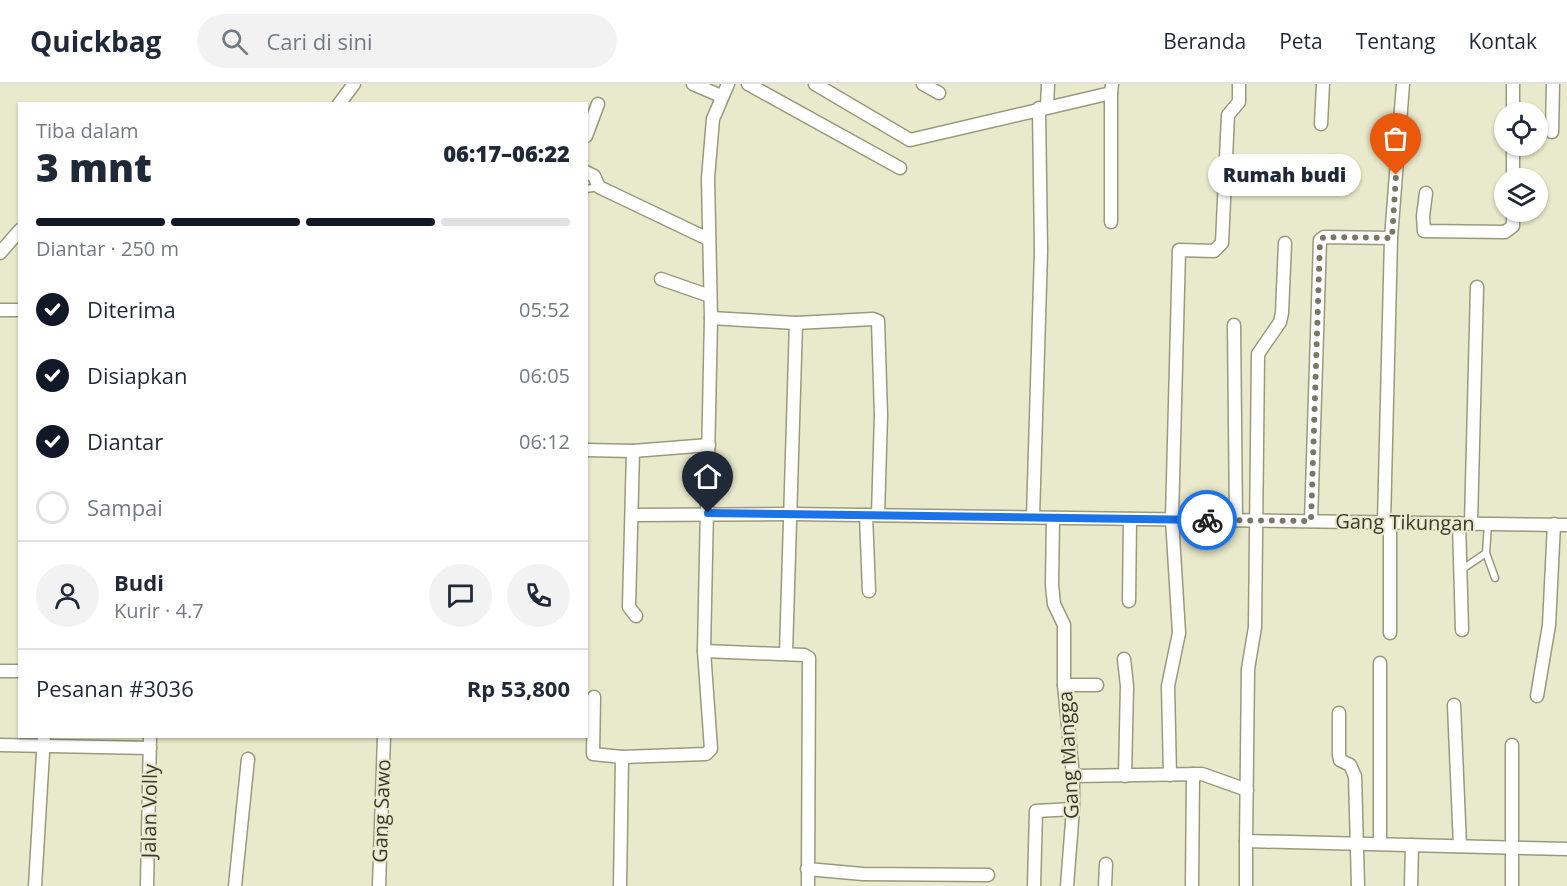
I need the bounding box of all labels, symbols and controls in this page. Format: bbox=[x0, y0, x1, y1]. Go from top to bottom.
search box bbox=[197, 14, 617, 68]
text: Quickbag bbox=[30, 22, 161, 60]
icon: search bbox=[218, 25, 251, 58]
text: Cari di sini bbox=[266, 26, 373, 56]
text: Beranda bbox=[1163, 27, 1246, 55]
text: Peta bbox=[1279, 27, 1323, 55]
text: Tentang bbox=[1356, 27, 1435, 55]
text: Kontak bbox=[1468, 27, 1537, 55]
map controls bbox=[1494, 102, 1548, 222]
button: locate bbox=[1494, 102, 1548, 156]
pin bbox=[1370, 113, 1421, 175]
text: Tiba dalam bbox=[36, 117, 139, 144]
icon: bag bbox=[1379, 122, 1412, 155]
text: 06:17–06:22 bbox=[443, 138, 570, 168]
text: 3 mnt bbox=[36, 140, 152, 193]
callout: Rumah budi bbox=[1207, 154, 1360, 196]
text: Rumah budi bbox=[1223, 161, 1346, 188]
button: layers bbox=[1494, 168, 1548, 222]
text: Diantar · 250 m bbox=[36, 235, 179, 262]
icon: check bbox=[36, 293, 69, 326]
text: Diterima bbox=[87, 294, 176, 324]
text: 05:52 bbox=[519, 296, 570, 323]
icon: check bbox=[36, 359, 69, 392]
text: Disiapkan bbox=[87, 360, 188, 390]
text: 06:05 bbox=[519, 362, 570, 389]
icon: check bbox=[36, 425, 69, 458]
text: Diantar bbox=[87, 426, 163, 456]
text: 06:12 bbox=[519, 428, 570, 455]
pin bbox=[682, 451, 733, 513]
icon: home bbox=[691, 460, 724, 493]
courier bbox=[1177, 490, 1237, 550]
text: Sampai bbox=[87, 492, 163, 522]
icon: bike bbox=[1191, 504, 1224, 537]
street label: Gang Tikungan bbox=[1335, 507, 1475, 537]
button: person bbox=[36, 564, 99, 627]
button: chat bbox=[429, 564, 492, 627]
button: phone bbox=[507, 564, 570, 627]
text: Budi bbox=[114, 567, 164, 597]
text: Kurir · 4.7 bbox=[114, 597, 204, 624]
text: Pesanan #3036 bbox=[36, 673, 194, 703]
text: Rp 53,800 bbox=[467, 673, 570, 703]
street label: Gang Mangga bbox=[1051, 690, 1085, 820]
street label: Gang Sawo bbox=[366, 759, 396, 863]
street label: Jalan Volly bbox=[135, 763, 163, 860]

